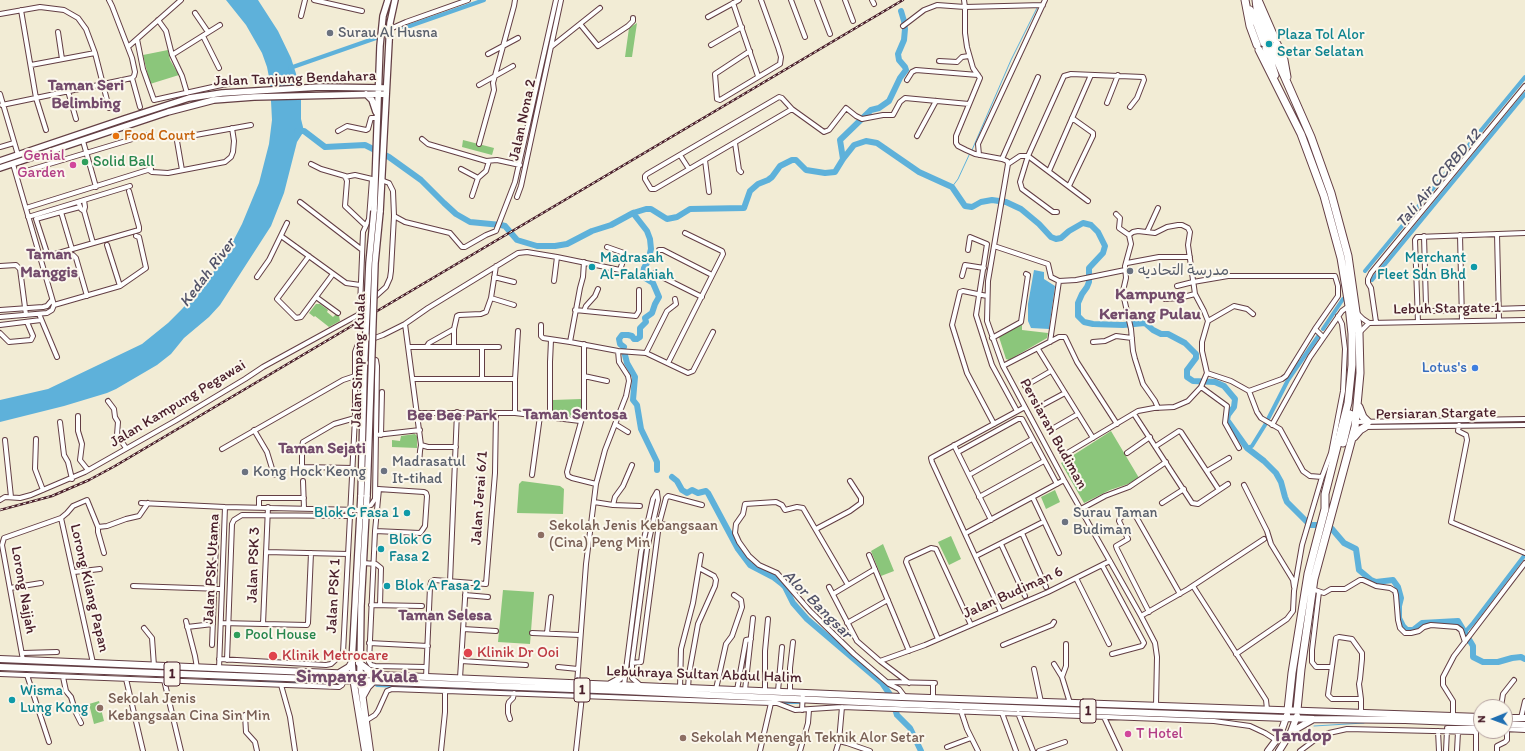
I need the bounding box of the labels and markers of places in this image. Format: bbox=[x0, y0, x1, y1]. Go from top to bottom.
place label: Surau Al Husna bbox=[338, 24, 438, 42]
place label: Plaza Tol Alor Setar Selatan bbox=[1277, 26, 1365, 61]
marker: Surau Al Husna bbox=[325, 28, 335, 38]
marker: Plaza Tol Alor Setar Selatan bbox=[1264, 39, 1274, 49]
place label: Food Court bbox=[124, 127, 195, 145]
marker: Food Court bbox=[111, 131, 121, 141]
place label: Genial Garden bbox=[17, 147, 65, 182]
place label: Solid Ball bbox=[93, 153, 155, 171]
marker: Solid Ball bbox=[80, 157, 90, 167]
marker: Genial Garden bbox=[68, 160, 78, 170]
place label: Madrasah Al-Falahiah bbox=[600, 249, 674, 284]
place label: Merchant Fleet Sdn Bhd bbox=[1377, 249, 1466, 284]
marker: Madrasah Al-Falahiah bbox=[587, 262, 597, 272]
place label: مدرسة التحاديه bbox=[1138, 262, 1229, 280]
marker: Merchant Fleet Sdn Bhd bbox=[1469, 262, 1479, 272]
marker: مدرسة التحاديه bbox=[1125, 266, 1135, 276]
place label: Lotus's bbox=[1422, 359, 1467, 377]
marker: Lotus's bbox=[1470, 363, 1480, 373]
place label: Madrasatul It-tihad bbox=[392, 453, 466, 488]
place label: Kong Hock Keong bbox=[253, 463, 366, 481]
marker: Madrasatul It-tihad bbox=[379, 466, 389, 476]
marker: Kong Hock Keong bbox=[240, 467, 250, 477]
place label: Blok C Fasa 1 bbox=[314, 504, 399, 522]
place label: Surau Taman Budiman bbox=[1073, 504, 1158, 539]
marker: Blok C Fasa 1 bbox=[402, 508, 412, 518]
place label: Sekolah Jenis Kebangsaan (Cina) Peng Min bbox=[549, 517, 718, 552]
marker: Surau Taman Budiman bbox=[1060, 517, 1070, 527]
marker: Sekolah Jenis Kebangsaan (Cina) Peng Min bbox=[536, 530, 546, 540]
place label: Blok G Fasa 2 bbox=[389, 531, 432, 566]
marker: Blok G Fasa 2 bbox=[376, 544, 386, 554]
place label: Blok A Fasa 2 bbox=[395, 577, 481, 595]
marker: Blok A Fasa 2 bbox=[382, 581, 392, 591]
place label: Pool House bbox=[245, 626, 316, 644]
marker: Pool House bbox=[232, 630, 242, 640]
place label: Klinik Dr Ooi bbox=[477, 644, 559, 662]
place label: Klinik Metrocare bbox=[282, 647, 388, 665]
marker: Klinik Dr Ooi bbox=[462, 647, 474, 659]
marker: Klinik Metrocare bbox=[267, 650, 279, 662]
place label: Wisma Lung Kong bbox=[20, 682, 88, 717]
place label: Sekolah Jenis Kebangsaan Cina Sin Min bbox=[108, 690, 270, 725]
marker: Wisma Lung Kong bbox=[7, 695, 17, 705]
marker: Sekolah Jenis Kebangsaan Cina Sin Min bbox=[95, 703, 105, 713]
place label: T Hotel bbox=[1136, 725, 1183, 743]
place label: Sekolah Menengah Teknik Alor Setar bbox=[691, 729, 924, 747]
marker: T Hotel bbox=[1123, 729, 1133, 739]
marker: Sekolah Menengah Teknik Alor Setar bbox=[678, 733, 688, 743]

